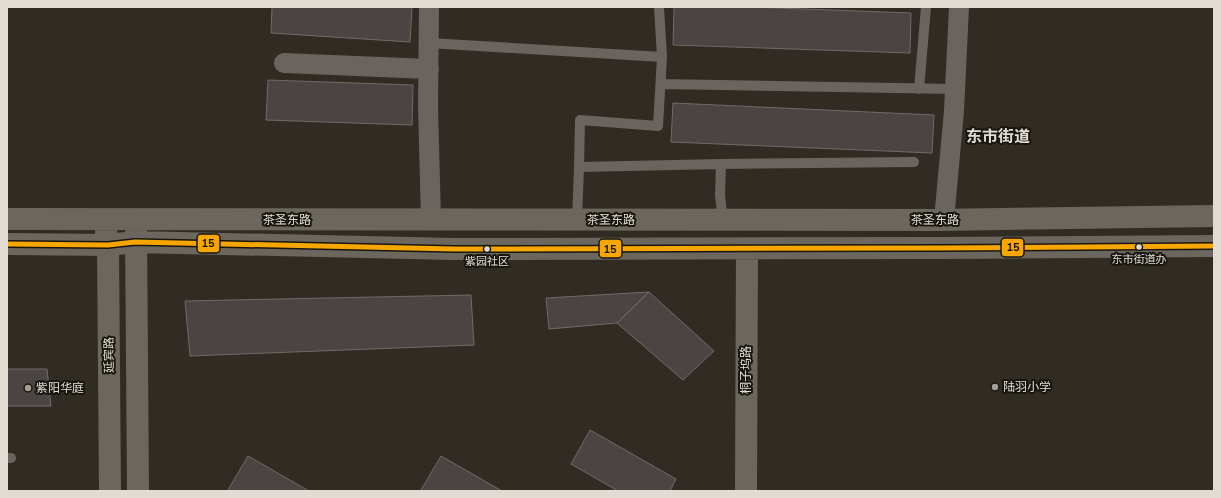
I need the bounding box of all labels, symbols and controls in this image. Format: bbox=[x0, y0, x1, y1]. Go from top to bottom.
district label: 东市街道 bbox=[966, 126, 1030, 148]
street label: 茶圣东路 bbox=[263, 212, 311, 228]
street label: 茶圣东路 bbox=[587, 212, 635, 228]
street label: 茶圣东路 bbox=[911, 212, 959, 228]
line badge: 15 bbox=[197, 234, 220, 253]
text: 15 bbox=[201, 236, 215, 251]
line badge: 15 bbox=[1001, 238, 1024, 257]
line badge: 15 bbox=[599, 239, 622, 258]
text: 15 bbox=[1006, 240, 1020, 255]
text: 15 bbox=[603, 242, 617, 257]
marker: 东市街道办 bbox=[1134, 242, 1144, 252]
marker: 紫园社区 bbox=[482, 244, 492, 254]
place label: 东市街道办 bbox=[1112, 252, 1167, 267]
place label: 紫园社区 bbox=[465, 254, 509, 269]
street label: 延宾路 bbox=[101, 337, 117, 373]
street label: 桐子坞路 bbox=[738, 346, 754, 394]
place label: 陆羽小学 bbox=[1003, 379, 1051, 395]
place label: 紫阳华庭 bbox=[36, 380, 84, 396]
marker: 陆羽小学 bbox=[990, 382, 1000, 392]
marker: 紫阳华庭 bbox=[23, 383, 33, 393]

